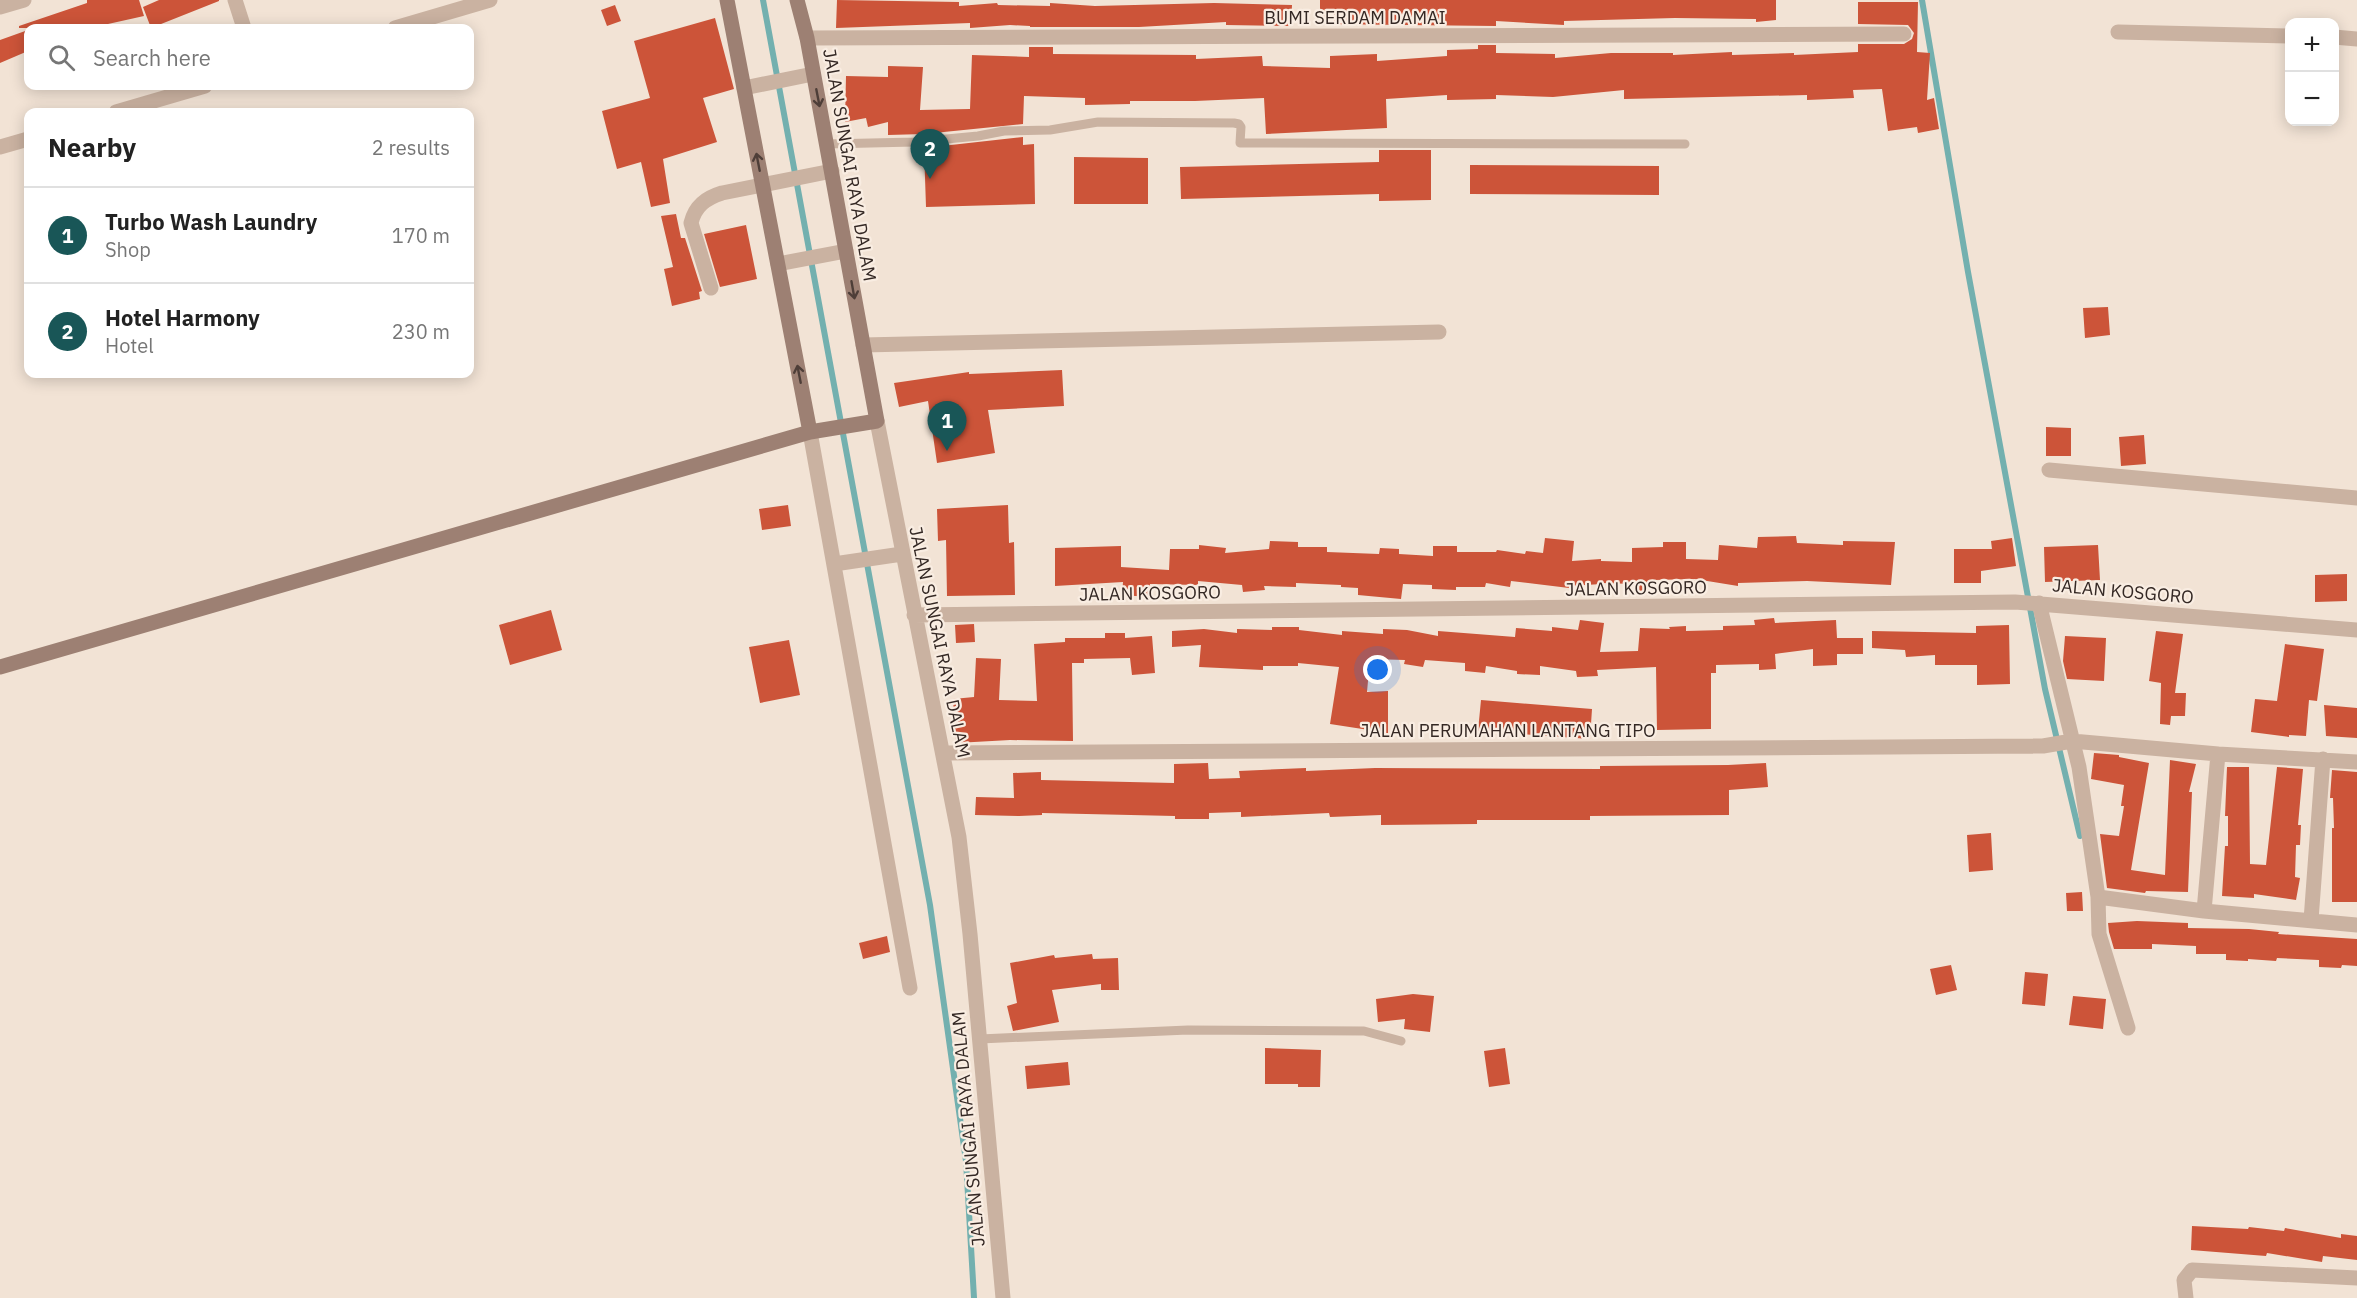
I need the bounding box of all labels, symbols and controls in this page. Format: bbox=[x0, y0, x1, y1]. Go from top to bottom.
street label: BUMI SERDAM DAMAI bbox=[1264, 6, 1446, 29]
map controls bbox=[2285, 18, 2339, 126]
button: + bbox=[2285, 18, 2339, 72]
search box bbox=[24, 24, 474, 90]
icon: search bbox=[45, 41, 78, 74]
text: Search here bbox=[93, 43, 211, 72]
street label: JALAN SUNGAI RAYA DALAM bbox=[818, 47, 882, 283]
button: − bbox=[2285, 72, 2339, 126]
one-way arrow bbox=[813, 88, 824, 108]
text: Nearby bbox=[48, 130, 136, 164]
pin: 2 bbox=[910, 130, 950, 179]
text: 2 results bbox=[372, 134, 450, 161]
one-way arrow bbox=[752, 153, 763, 173]
text: Turbo Wash Laundry bbox=[105, 207, 317, 236]
text: 1 bbox=[62, 222, 74, 249]
text: 170 m bbox=[392, 222, 450, 249]
text: Shop bbox=[105, 236, 151, 263]
one-way arrow bbox=[848, 280, 859, 299]
text: Hotel Harmony bbox=[105, 303, 260, 332]
text: 2 bbox=[62, 318, 74, 345]
text: 230 m bbox=[392, 318, 450, 345]
text: Hotel bbox=[105, 332, 154, 359]
one-way arrow bbox=[793, 365, 804, 385]
pin: 1 bbox=[928, 402, 966, 451]
street label: JALAN SUNGAI RAYA DALAM bbox=[904, 524, 976, 760]
street label: JALAN KOSGORO bbox=[2051, 573, 2195, 609]
street label: JALAN KOSGORO bbox=[1565, 575, 1707, 601]
street label: JALAN KOSGORO bbox=[1079, 580, 1221, 606]
your location bbox=[1363, 655, 1392, 684]
street label: JALAN PERUMAHAN LANTANG TIPO bbox=[1360, 719, 1656, 742]
street label: JALAN SUNGAI RAYA DALAM bbox=[946, 1011, 990, 1247]

